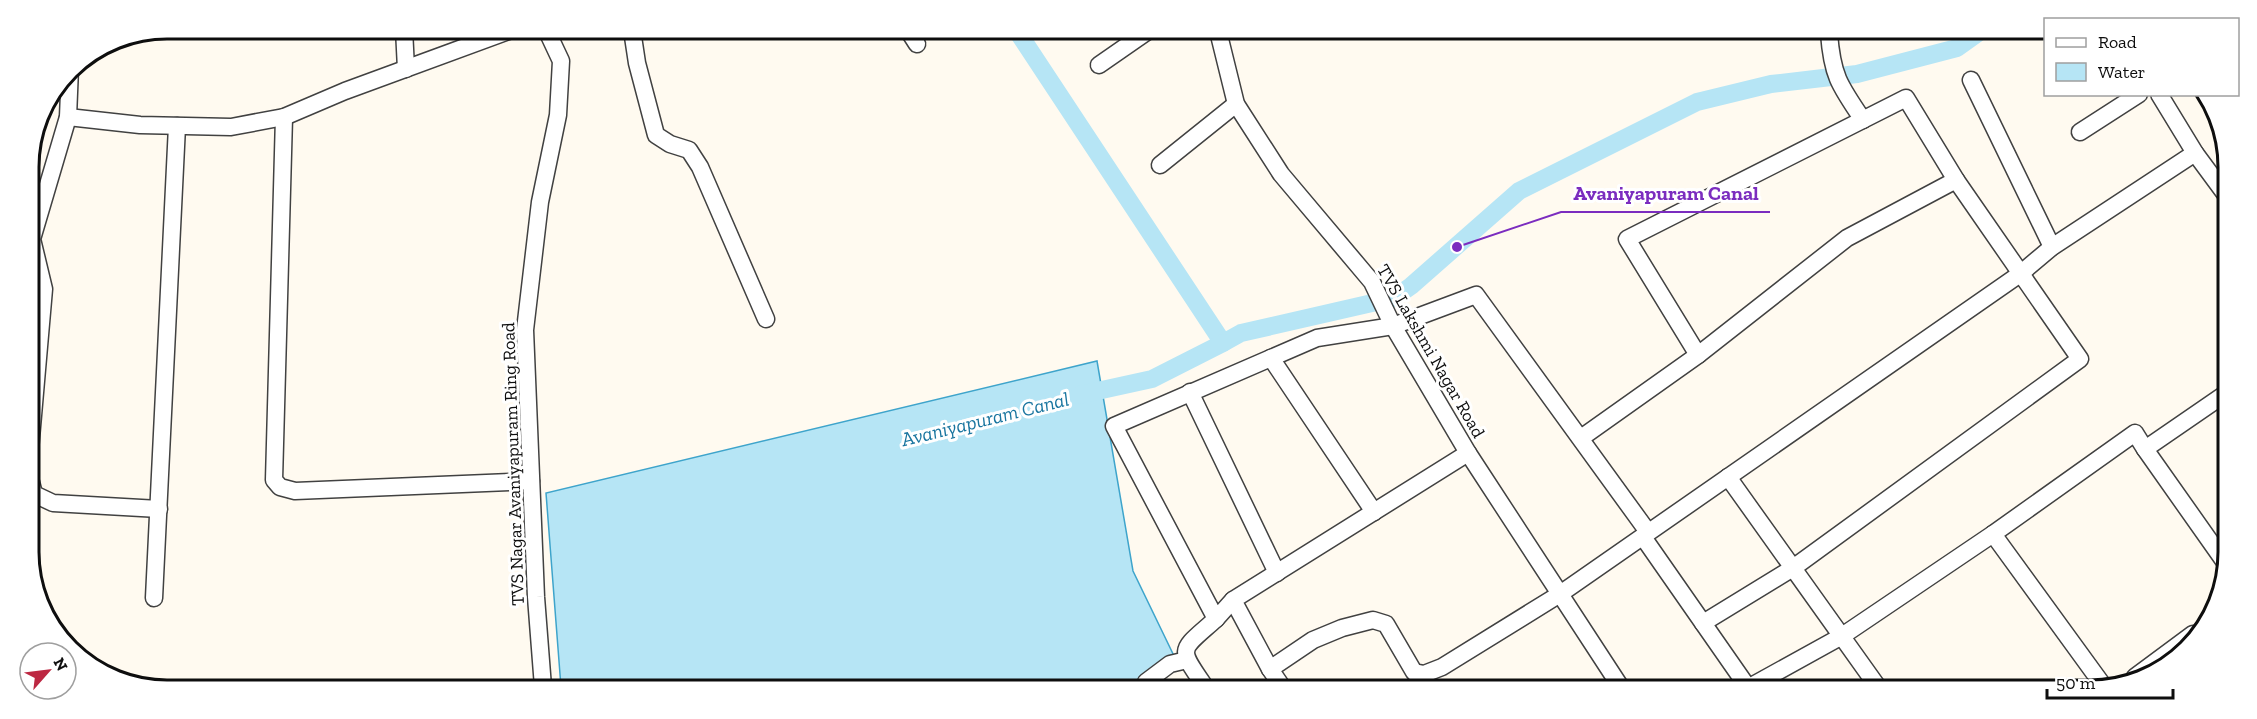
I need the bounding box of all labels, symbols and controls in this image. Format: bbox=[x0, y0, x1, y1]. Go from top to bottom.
legend bbox=[2044, 18, 2239, 96]
text: Road bbox=[2098, 31, 2137, 53]
text: Water bbox=[2098, 61, 2145, 83]
callout: Avaniyapuram Canal bbox=[1561, 174, 1770, 212]
text: Avaniyapuram Canal bbox=[1573, 181, 1759, 205]
street label: TVS Lakshmi Nagar Road bbox=[1372, 260, 1490, 442]
street label: TVS Nagar Avaniyapuram Ring Road bbox=[497, 322, 529, 606]
water label: Avaniyapuram Canal bbox=[898, 387, 1071, 452]
north arrow bbox=[18, 641, 78, 701]
text: N bbox=[50, 654, 72, 674]
scale bar bbox=[2047, 662, 2173, 700]
text: 50 m bbox=[2056, 672, 2096, 694]

